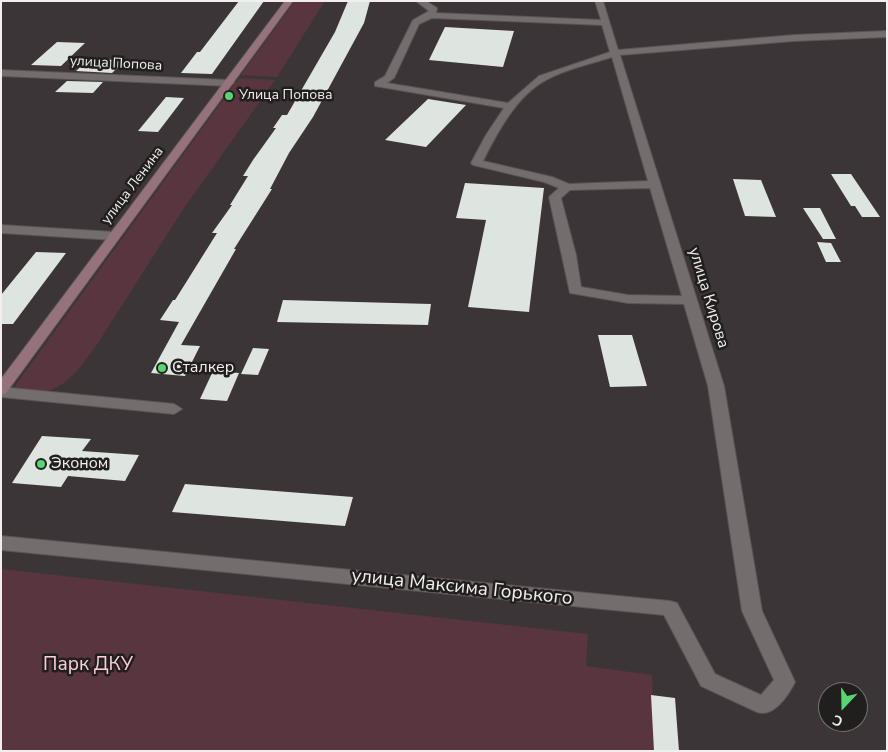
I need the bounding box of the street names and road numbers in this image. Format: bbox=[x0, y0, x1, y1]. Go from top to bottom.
street label: улица Попова bbox=[69, 53, 163, 75]
street label: улица Ленина bbox=[98, 144, 168, 228]
street label: улица Кирова bbox=[684, 245, 732, 351]
street label: улица Максима Горького bbox=[350, 565, 574, 611]

